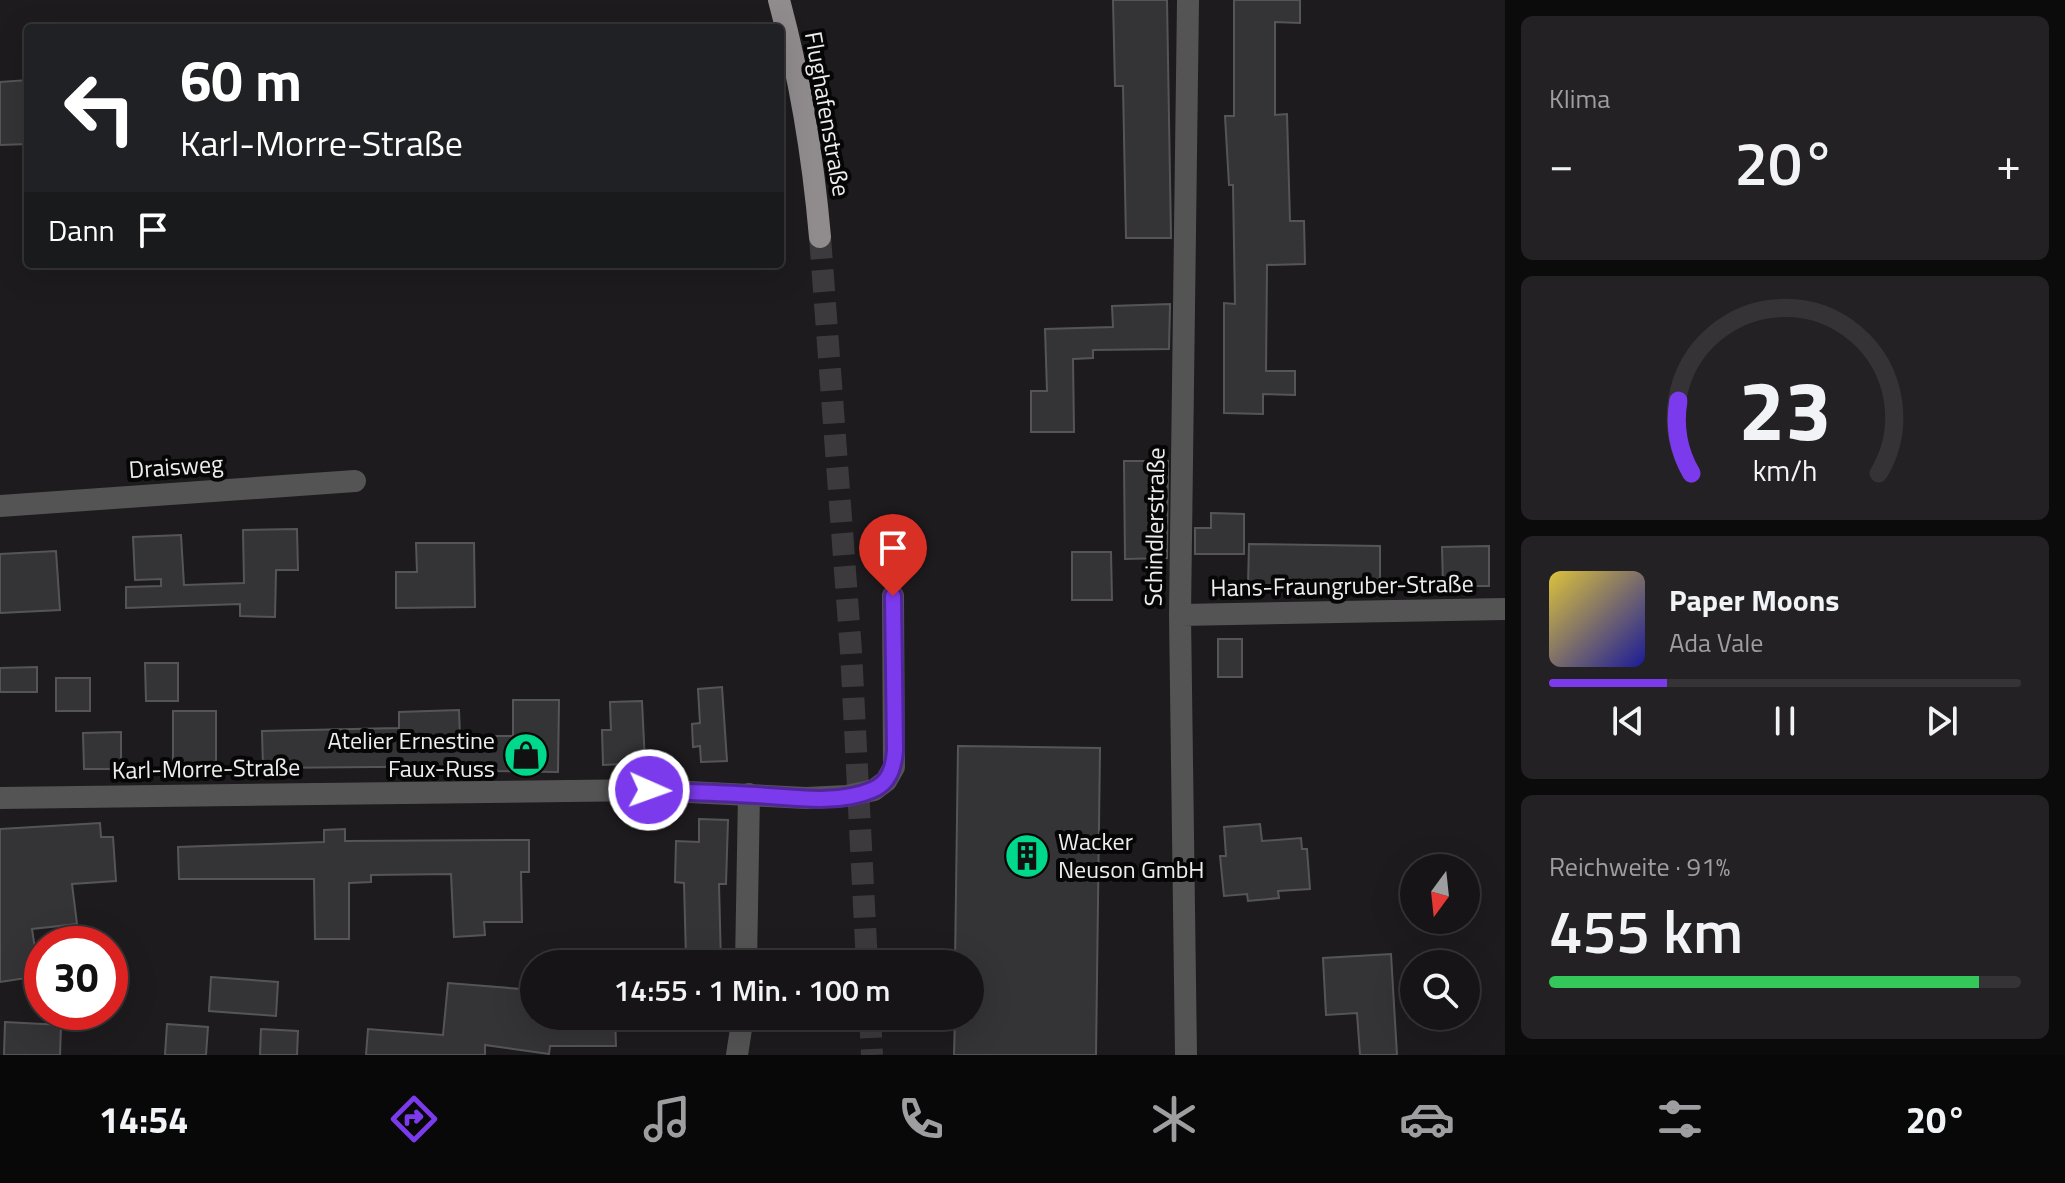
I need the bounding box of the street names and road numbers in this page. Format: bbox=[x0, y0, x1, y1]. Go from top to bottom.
street label: Flughafenstraße bbox=[796, 29, 860, 199]
street label: Draisweg bbox=[127, 445, 224, 487]
street label: Schindlerstraße bbox=[1135, 447, 1173, 607]
street label: Hans-Fraungruber-Straße bbox=[1210, 565, 1474, 605]
street label: Karl-Morre-Straße bbox=[111, 748, 301, 788]

